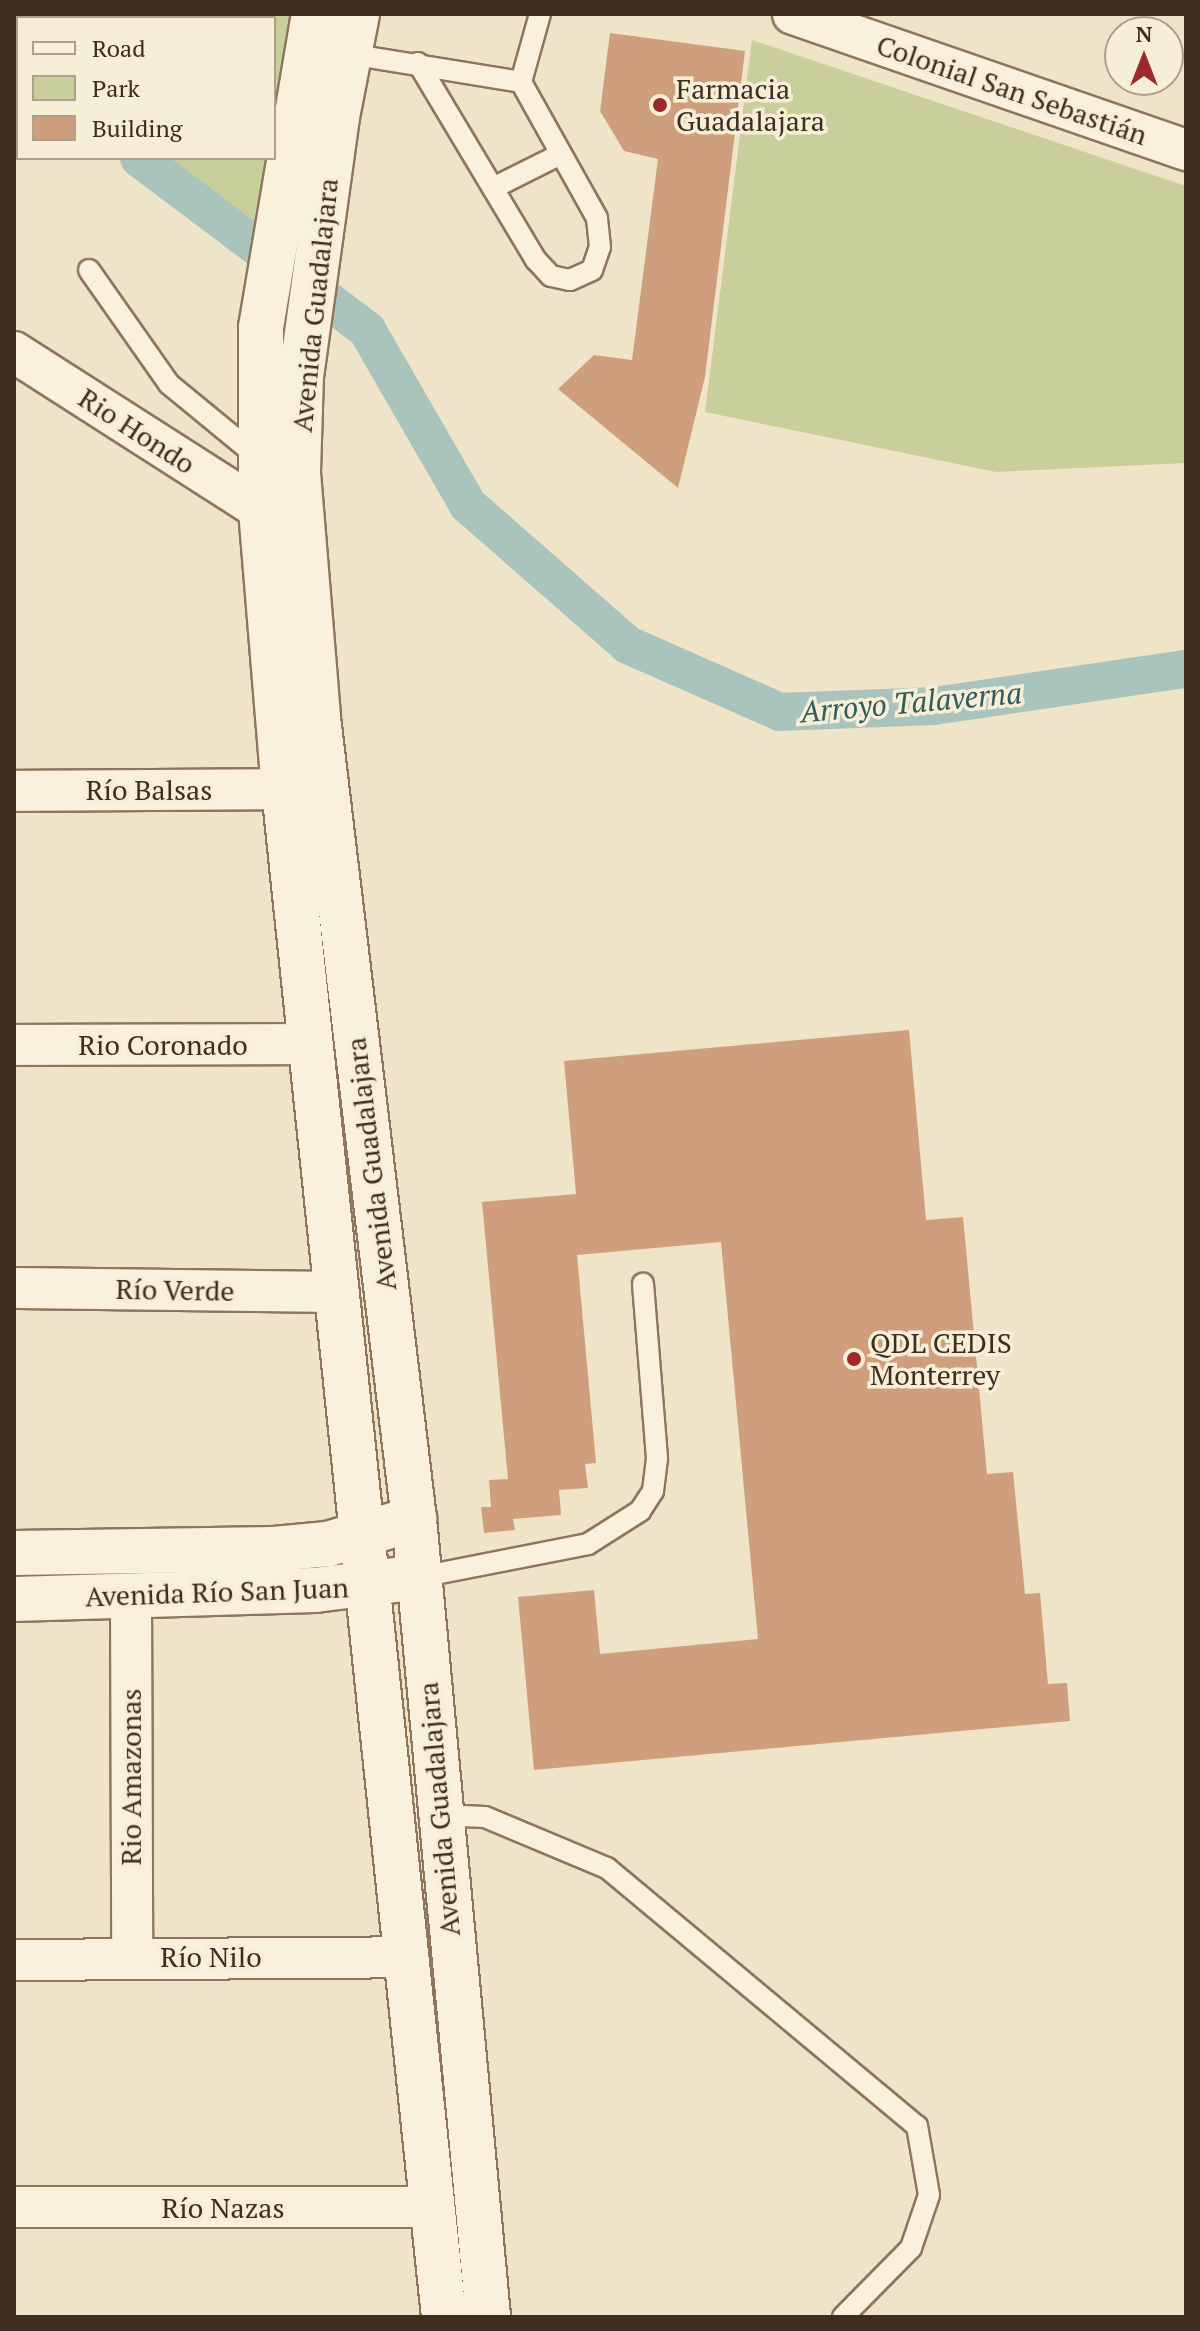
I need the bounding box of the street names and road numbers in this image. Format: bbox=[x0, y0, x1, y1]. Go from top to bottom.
street label: Colonial San Sebastián bbox=[872, 28, 1152, 152]
street label: Avenida Guadalajara bbox=[285, 176, 345, 434]
street label: Rio Hondo bbox=[72, 381, 202, 481]
street label: Río Balsas bbox=[86, 773, 212, 807]
street label: Rio Coronado bbox=[78, 1028, 248, 1062]
street label: Avenida Guadalajara bbox=[339, 1035, 403, 1293]
street label: Río Verde bbox=[115, 1272, 235, 1308]
street label: Avenida Río San Juan bbox=[85, 1571, 349, 1613]
street label: Avenida Guadalajara bbox=[411, 1680, 467, 1938]
street label: Rio Amazonas bbox=[114, 1688, 148, 1866]
street label: Río Nilo bbox=[160, 1940, 262, 1974]
street label: Río Nazas bbox=[161, 2191, 285, 2225]

